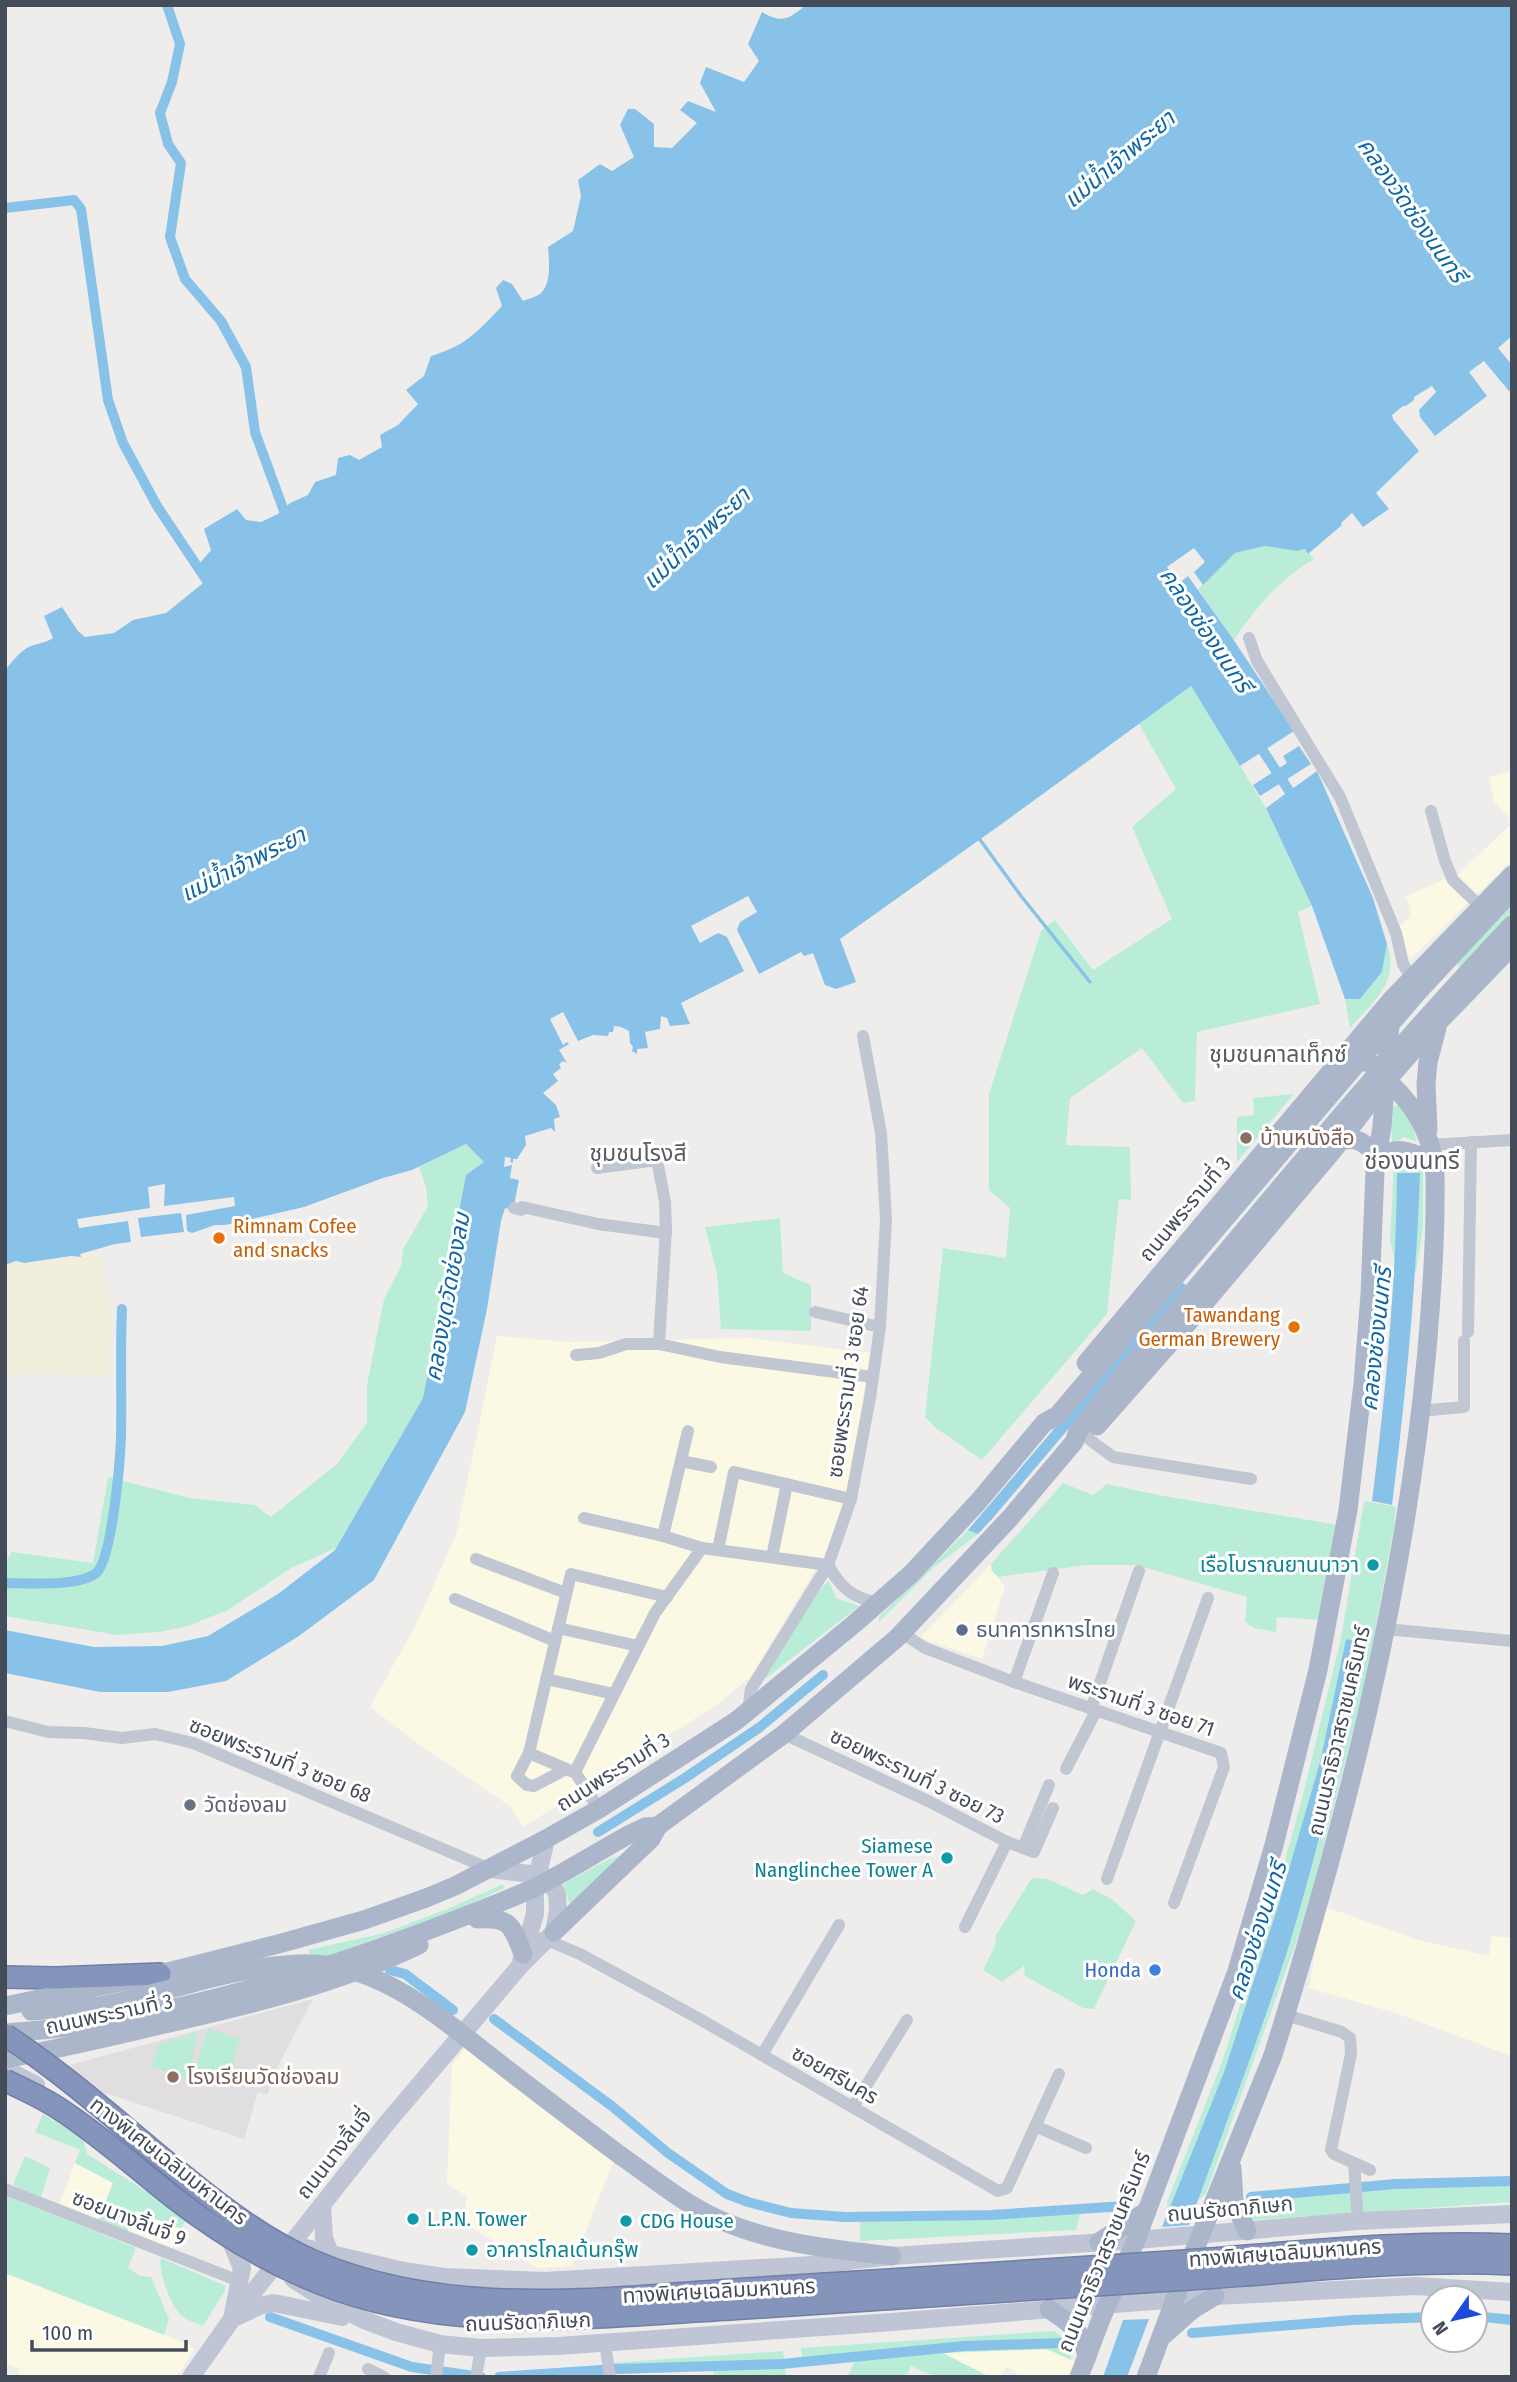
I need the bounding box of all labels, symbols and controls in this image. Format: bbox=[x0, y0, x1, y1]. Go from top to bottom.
water label: แม่น้ำเจ้าพระยา bbox=[1057, 102, 1181, 214]
water label: คลองวัดช่องนนทรี bbox=[1352, 132, 1475, 291]
water label: แม่น้ำเจ้าพระยา bbox=[635, 479, 757, 595]
water label: คลองช่องนนทรี bbox=[1154, 562, 1260, 701]
water label: แม่น้ำเจ้าพระยา bbox=[175, 818, 312, 907]
district label: ชุมชนคาลเท็กซ์ bbox=[1209, 1040, 1347, 1068]
place label: บ้านหนังสือ bbox=[1260, 1125, 1355, 1151]
marker: บ้านหนังสือ bbox=[1238, 1130, 1254, 1146]
district label: ชุมชนโรงสี bbox=[589, 1139, 687, 1167]
district label: ช่องนนทรี bbox=[1364, 1147, 1460, 1175]
street label: ถนนพระรามที่ 3 bbox=[1132, 1150, 1236, 1267]
water label: คลองขุดวัดช่องลม bbox=[418, 1209, 476, 1383]
place label: Rimnam Cofee and snacks bbox=[233, 1213, 357, 1263]
marker: Rimnam Cofee and snacks bbox=[211, 1230, 227, 1246]
water label: คลองช่องนนทรี bbox=[1355, 1262, 1398, 1412]
street label: ซอยพระรามที่ 3 ซอย 64 bbox=[820, 1284, 874, 1480]
place label: Tawandang German Brewery bbox=[1138, 1302, 1281, 1352]
marker: Tawandang German Brewery bbox=[1286, 1319, 1302, 1335]
place label: เรือโบราณยานนาวา bbox=[1200, 1552, 1359, 1578]
marker: เรือโบราณยานนาวา bbox=[1365, 1557, 1381, 1573]
place label: ธนาคารทหารไทย bbox=[976, 1617, 1116, 1643]
marker: ธนาคารทหารไทย bbox=[954, 1622, 970, 1638]
street label: ถนนนราธิวาสราชนครินทร์ bbox=[1302, 1623, 1376, 1838]
street label: พระรามที่ 3 ซอย 71 bbox=[1064, 1666, 1218, 1742]
street label: ซอยพระรามที่ 3 ซอย 68 bbox=[185, 1710, 376, 1808]
street label: ซอยพระรามที่ 3 ซอย 73 bbox=[826, 1721, 1009, 1830]
street label: ถนนพระรามที่ 3 bbox=[550, 1725, 675, 1817]
place label: วัดช่องลม bbox=[204, 1792, 287, 1818]
marker: วัดช่องลม bbox=[182, 1797, 198, 1813]
place label: Siamese Nanglinchee Tower A bbox=[754, 1833, 933, 1883]
marker: Siamese Nanglinchee Tower A bbox=[939, 1850, 955, 1866]
water label: คลองช่องนนทรี bbox=[1221, 1854, 1294, 2004]
place label: Honda bbox=[1085, 1957, 1141, 1983]
marker: Honda bbox=[1147, 1962, 1163, 1978]
street label: ถนนพระรามที่ 3 bbox=[43, 1986, 175, 2040]
street label: ซอยศรีนคร bbox=[787, 2040, 883, 2110]
place label: โรงเรียนวัดช่องลม bbox=[187, 2064, 339, 2090]
marker: โรงเรียนวัดช่องลม bbox=[165, 2069, 181, 2085]
street label: ทางพิเศษเฉลิมมหานคร bbox=[85, 2091, 253, 2231]
street label: ถนนนางลิ้นจี่ bbox=[289, 2103, 377, 2204]
street label: ถนนนราธิวาสราชนครินทร์ bbox=[1052, 2147, 1157, 2356]
street label: ซอยนางลิ้นจี่ 9 bbox=[68, 2182, 190, 2252]
street label: ถนนรัชดาภิเษก bbox=[1166, 2191, 1294, 2227]
place label: L.P.N. Tower bbox=[427, 2206, 528, 2232]
place label: CDG House bbox=[640, 2208, 734, 2234]
marker: L.P.N. Tower bbox=[405, 2211, 421, 2227]
marker: CDG House bbox=[618, 2213, 634, 2229]
street label: ทางพิเศษเฉลิมมหานคร bbox=[1188, 2233, 1382, 2273]
place label: อาคารโกลเด้นกรุ๊พ bbox=[486, 2237, 639, 2263]
marker: อาคารโกลเด้นกรุ๊พ bbox=[464, 2242, 480, 2258]
street label: ทางพิเศษเฉลิมมหานคร bbox=[622, 2273, 816, 2309]
north arrow bbox=[1419, 2284, 1489, 2354]
street label: ถนนรัชดาภิเษก bbox=[464, 2307, 592, 2337]
scale bar bbox=[32, 2308, 186, 2352]
text: N bbox=[1428, 2317, 1453, 2339]
text: 100 m bbox=[42, 2320, 93, 2346]

